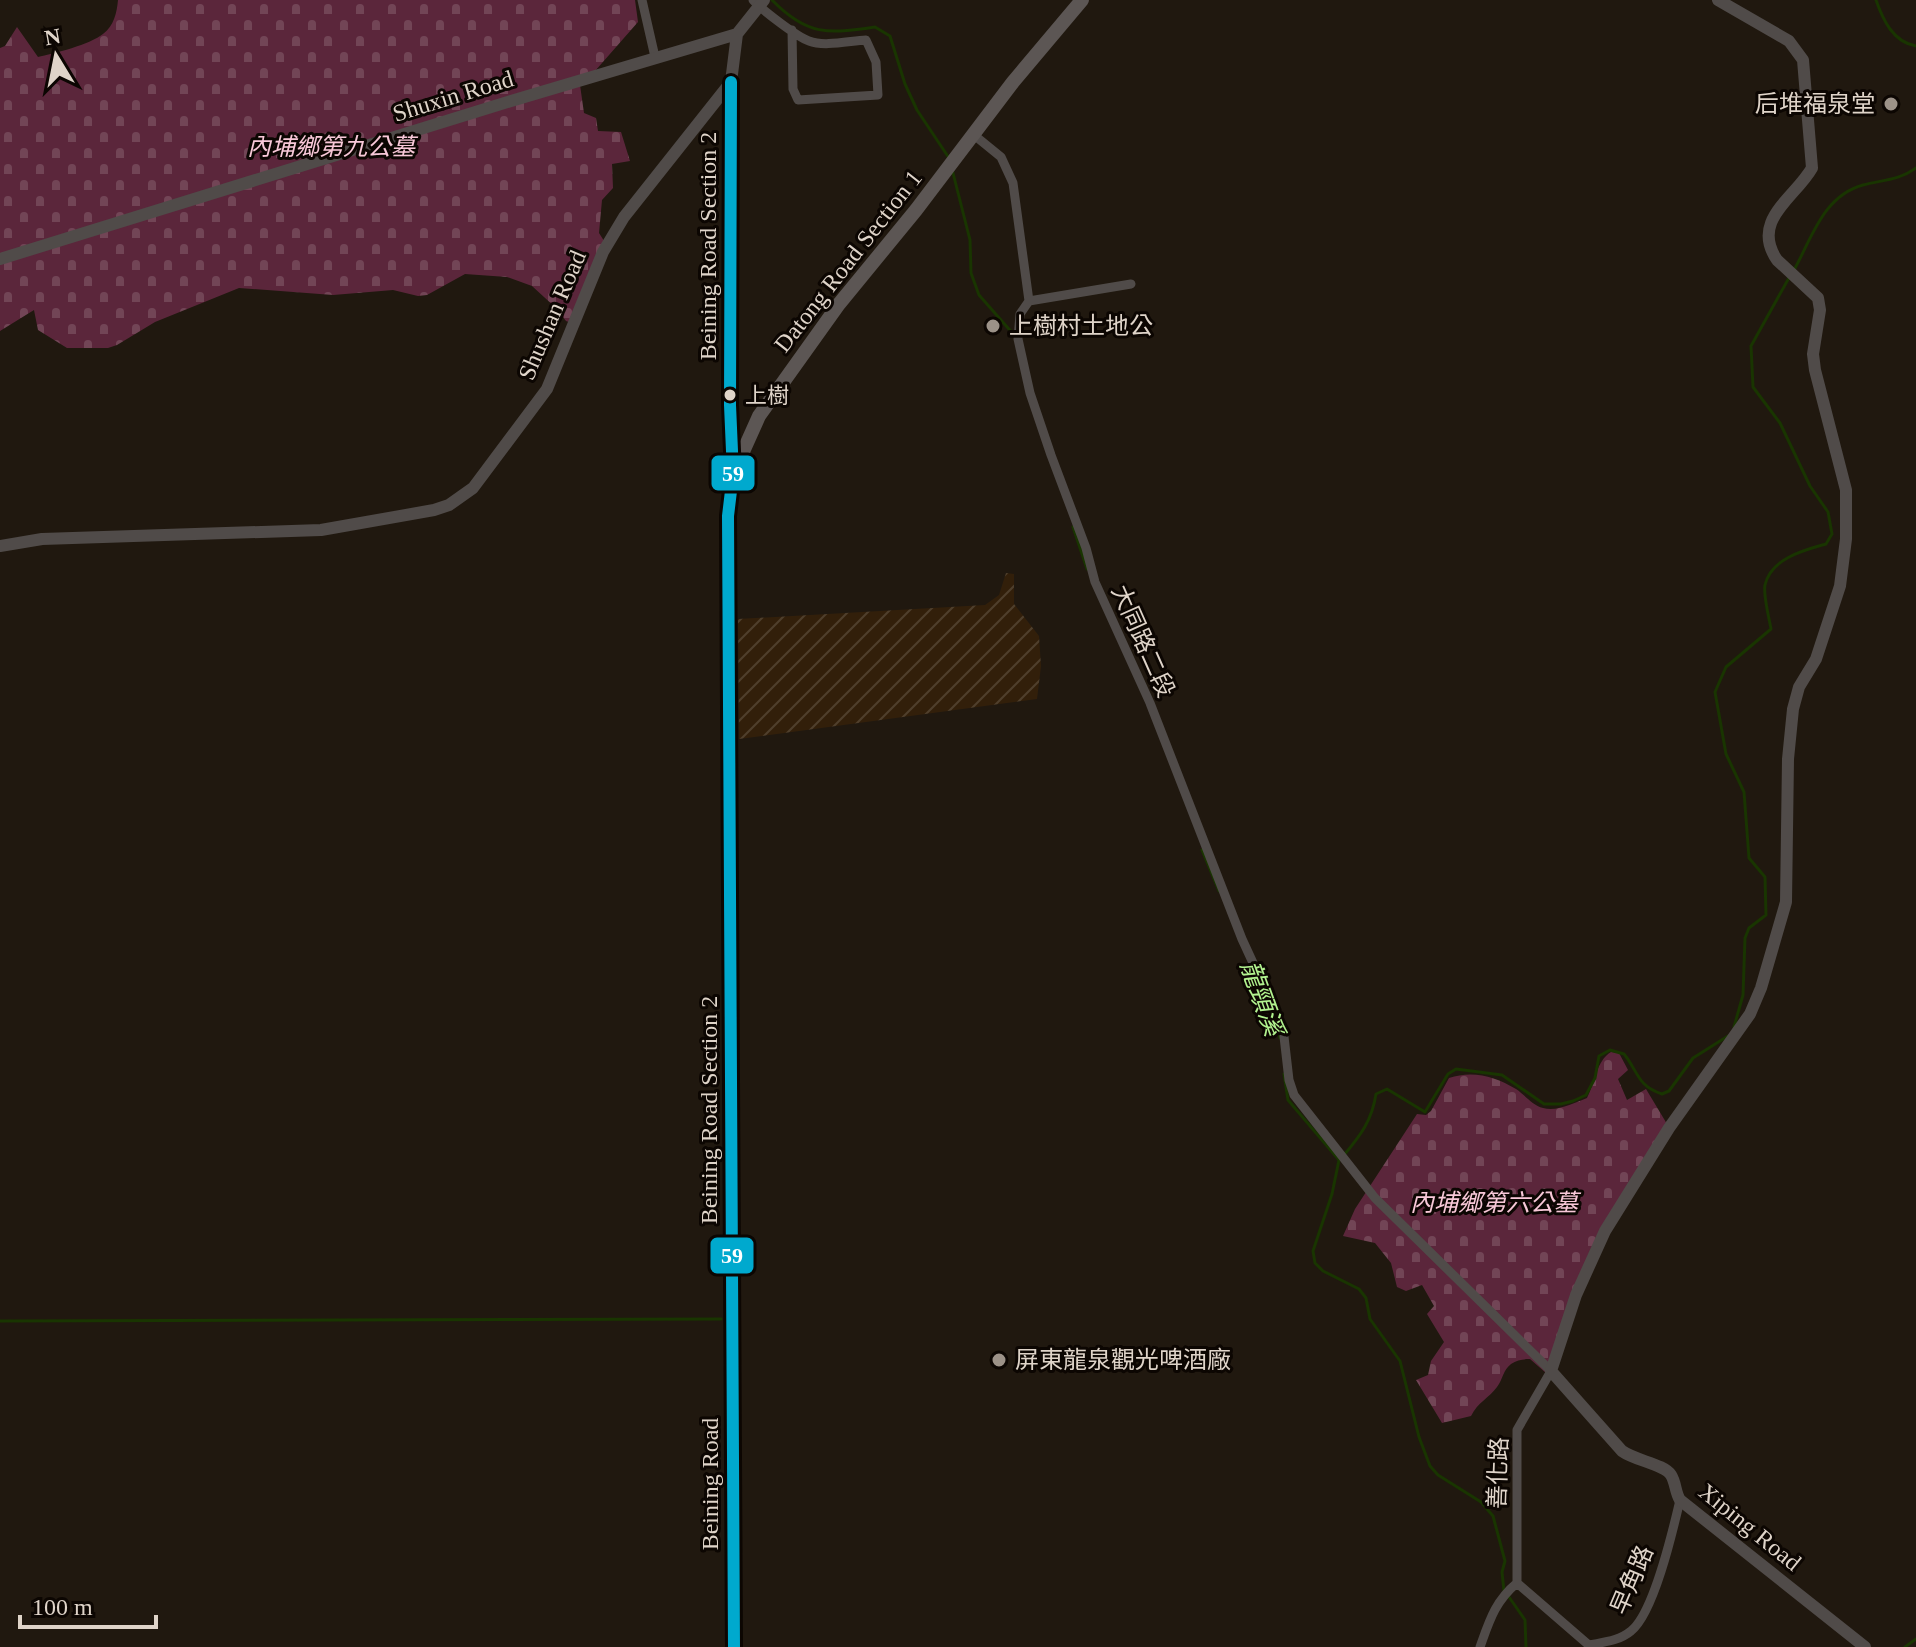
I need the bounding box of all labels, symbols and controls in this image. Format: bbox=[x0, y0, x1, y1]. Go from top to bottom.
north arrow bbox=[16, 16, 96, 96]
text: N bbox=[43, 23, 63, 50]
street label: Shuxin Road bbox=[390, 65, 516, 127]
place label: 后堆福泉堂 bbox=[1755, 91, 1875, 117]
marker: 后堆福泉堂 bbox=[1882, 95, 1900, 113]
street label: Beining Road Section 2 bbox=[695, 132, 721, 360]
park label: 內埔鄉第九公墓 bbox=[247, 134, 419, 160]
street label: Datong Road Section 1 bbox=[769, 165, 927, 357]
street label: Shushan Road bbox=[513, 246, 591, 384]
place label: 上樹村土地公 bbox=[1009, 313, 1153, 339]
marker: 上樹村土地公 bbox=[984, 317, 1002, 335]
place label: 上樹 bbox=[745, 383, 789, 408]
marker: 上樹 bbox=[722, 387, 738, 403]
line badge: 59 bbox=[710, 454, 756, 492]
text: 59 bbox=[722, 461, 744, 486]
street label: 大同路二段 bbox=[1107, 581, 1179, 701]
water label: 龍頸溪 bbox=[1235, 957, 1290, 1044]
street label: Beining Road Section 2 bbox=[696, 996, 722, 1224]
park label: 內埔鄉第六公墓 bbox=[1410, 1190, 1582, 1216]
line badge: 59 bbox=[709, 1236, 755, 1275]
text: 59 bbox=[721, 1243, 743, 1268]
place label: 屏東龍泉觀光啤酒廠 bbox=[1015, 1347, 1231, 1373]
marker: 屏東龍泉觀光啤酒廠 bbox=[990, 1351, 1008, 1369]
street label: Beining Road bbox=[697, 1418, 723, 1550]
street label: 善化路 bbox=[1484, 1437, 1512, 1509]
street label: Xiping Road bbox=[1694, 1478, 1806, 1576]
street label: 早角路 bbox=[1606, 1542, 1658, 1618]
scale bar bbox=[20, 1579, 156, 1629]
text: 100 m bbox=[32, 1594, 93, 1620]

